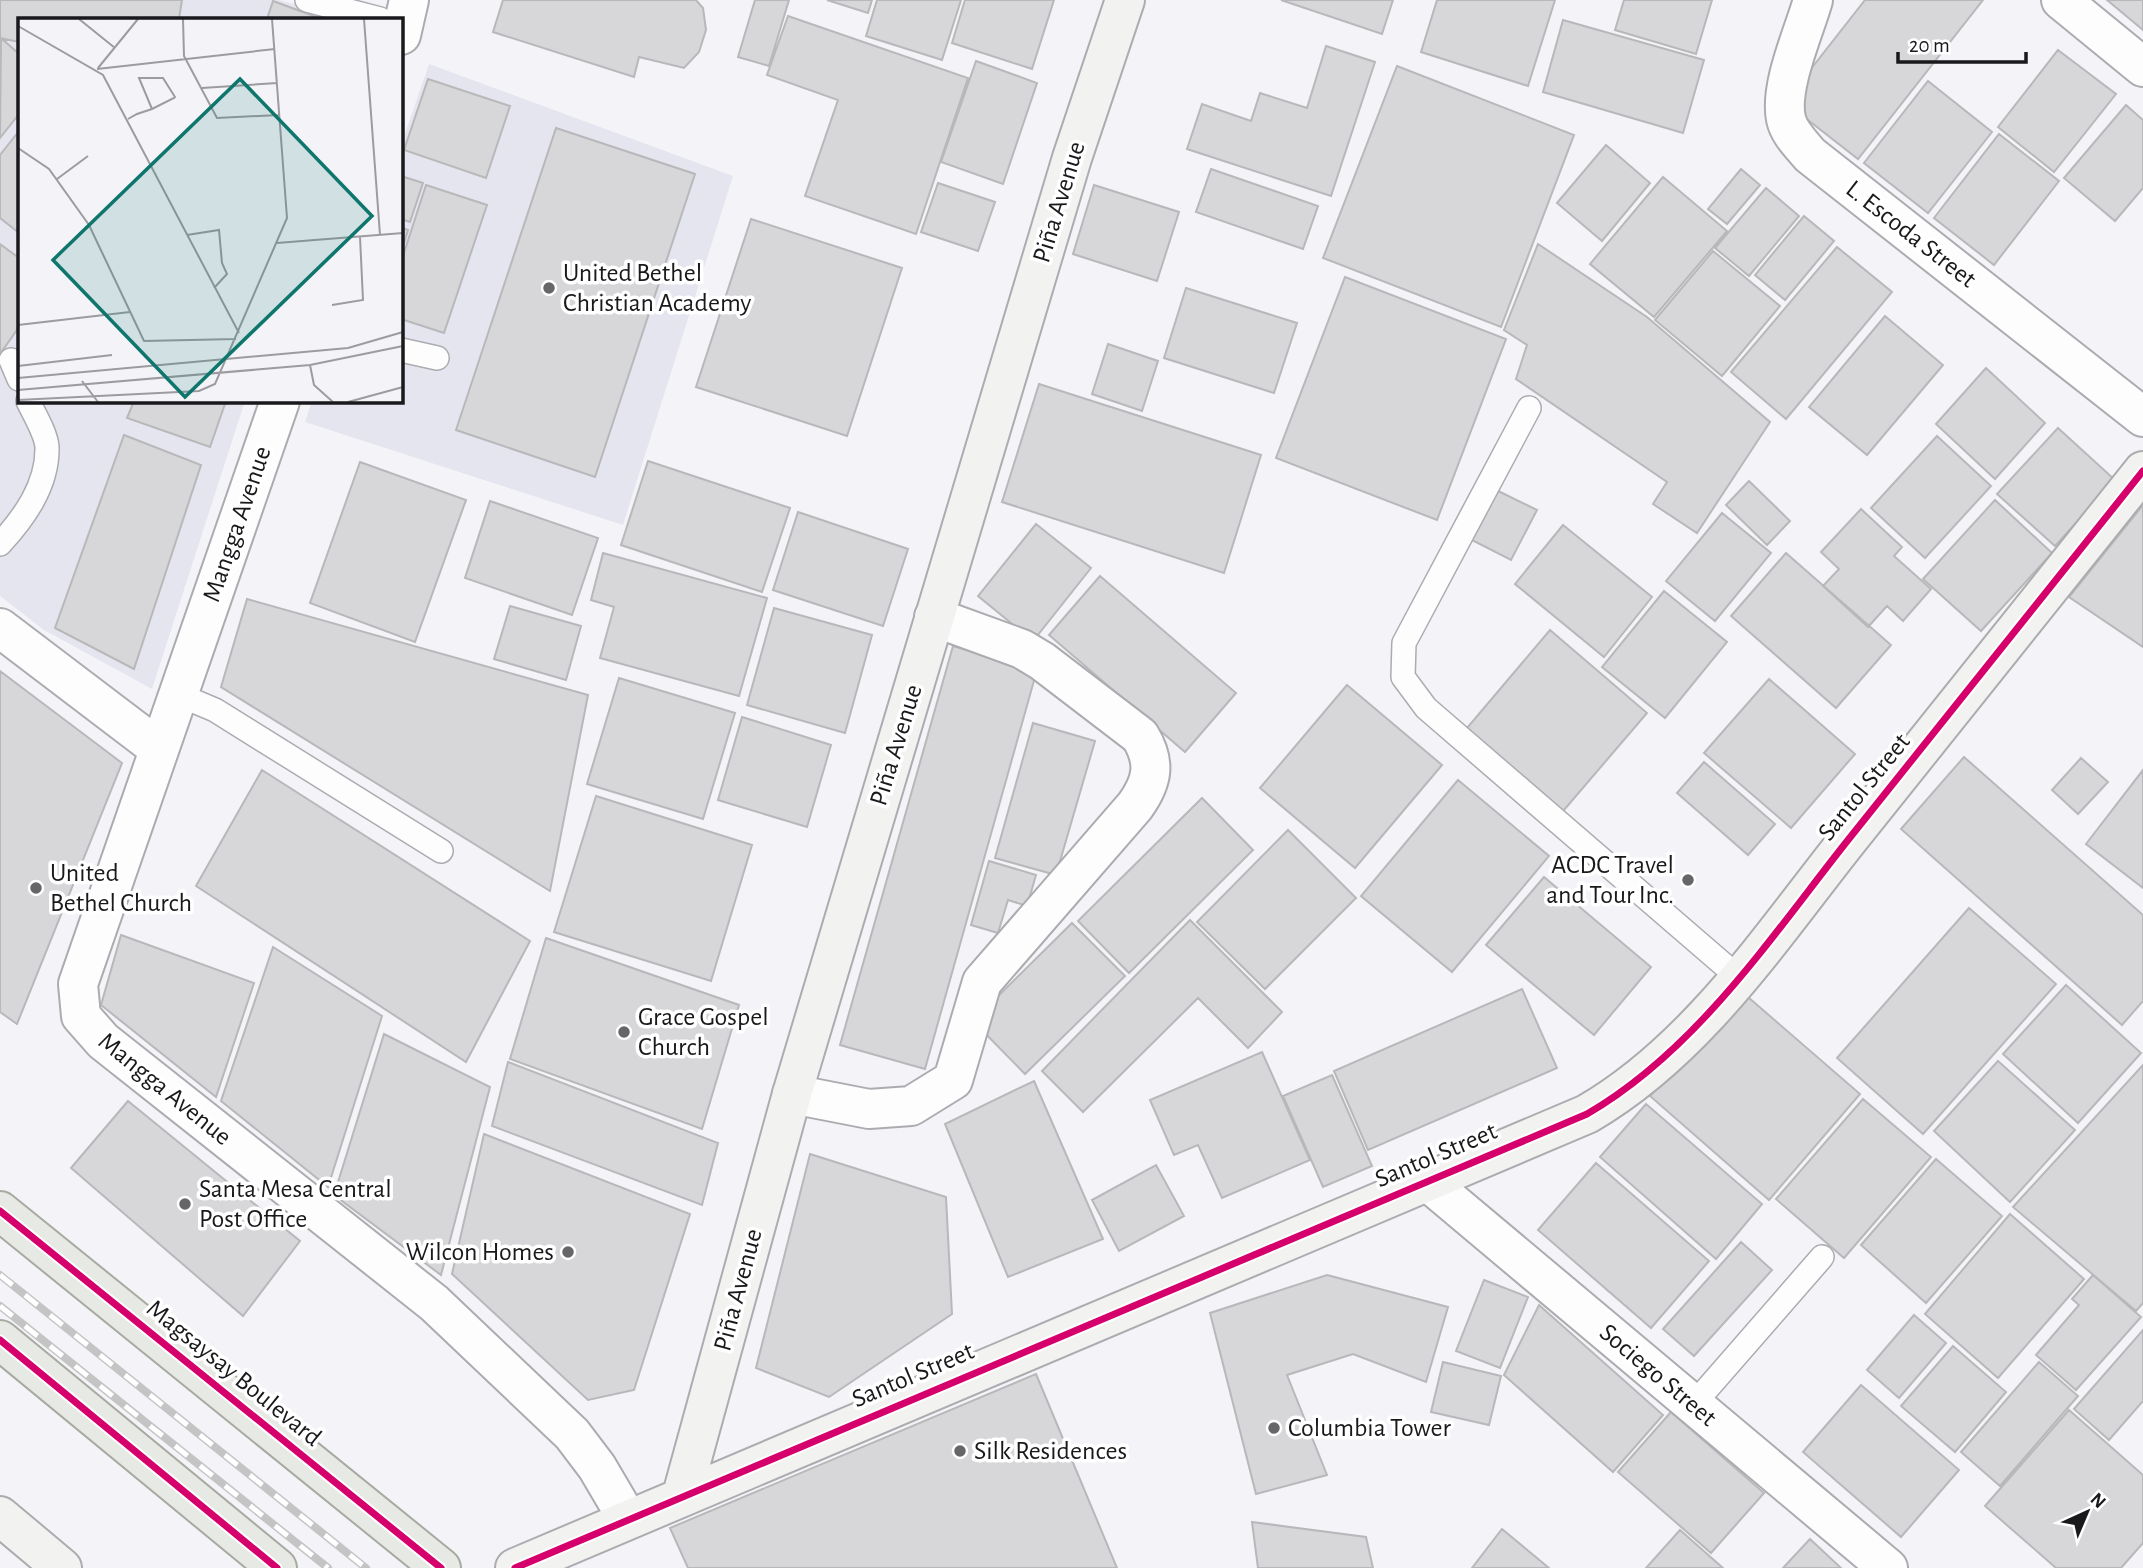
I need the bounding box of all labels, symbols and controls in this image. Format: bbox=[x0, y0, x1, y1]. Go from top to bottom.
inset map bbox=[18, 18, 402, 402]
scale bar bbox=[1898, 21, 2026, 65]
text: 20 m bbox=[1909, 35, 1950, 56]
street label: Piña Avenue bbox=[1028, 138, 1090, 266]
street label: L. Escoda Street bbox=[1841, 175, 1981, 293]
place label: United Bethel Christian Academy bbox=[563, 260, 751, 316]
marker: United Bethel Christian Academy bbox=[541, 280, 557, 296]
street label: Mangga Avenue bbox=[198, 443, 276, 605]
street label: Piña Avenue bbox=[865, 681, 927, 809]
street label: Santol Street bbox=[1813, 728, 1915, 846]
place label: ACDC Travel and Tour Inc. bbox=[1546, 852, 1674, 908]
place label: United Bethel Church bbox=[50, 860, 192, 916]
marker: ACDC Travel and Tour Inc. bbox=[1680, 872, 1696, 888]
marker: United Bethel Church bbox=[28, 880, 44, 896]
place label: Grace Gospel Church bbox=[638, 1004, 769, 1060]
marker: Grace Gospel Church bbox=[616, 1024, 632, 1040]
street label: Mangga Avenue bbox=[94, 1028, 236, 1150]
street label: Santol Street bbox=[1371, 1118, 1501, 1192]
place label: Santa Mesa Central Post Office bbox=[199, 1176, 392, 1232]
marker: Santa Mesa Central Post Office bbox=[177, 1196, 193, 1212]
street label: Piña Avenue bbox=[709, 1226, 767, 1354]
place label: Wilcon Homes bbox=[406, 1239, 554, 1265]
marker: Wilcon Homes bbox=[560, 1244, 576, 1260]
street label: Magsaysay Boulevard bbox=[142, 1295, 326, 1451]
street label: Sociego Street bbox=[1595, 1319, 1721, 1431]
street label: Santol Street bbox=[848, 1338, 978, 1412]
place label: Columbia Tower bbox=[1288, 1415, 1452, 1441]
marker: Columbia Tower bbox=[1266, 1420, 1282, 1436]
place label: Silk Residences bbox=[974, 1438, 1127, 1464]
marker: Silk Residences bbox=[952, 1443, 968, 1459]
north arrow bbox=[2052, 1477, 2122, 1547]
text: N bbox=[2086, 1489, 2109, 1512]

